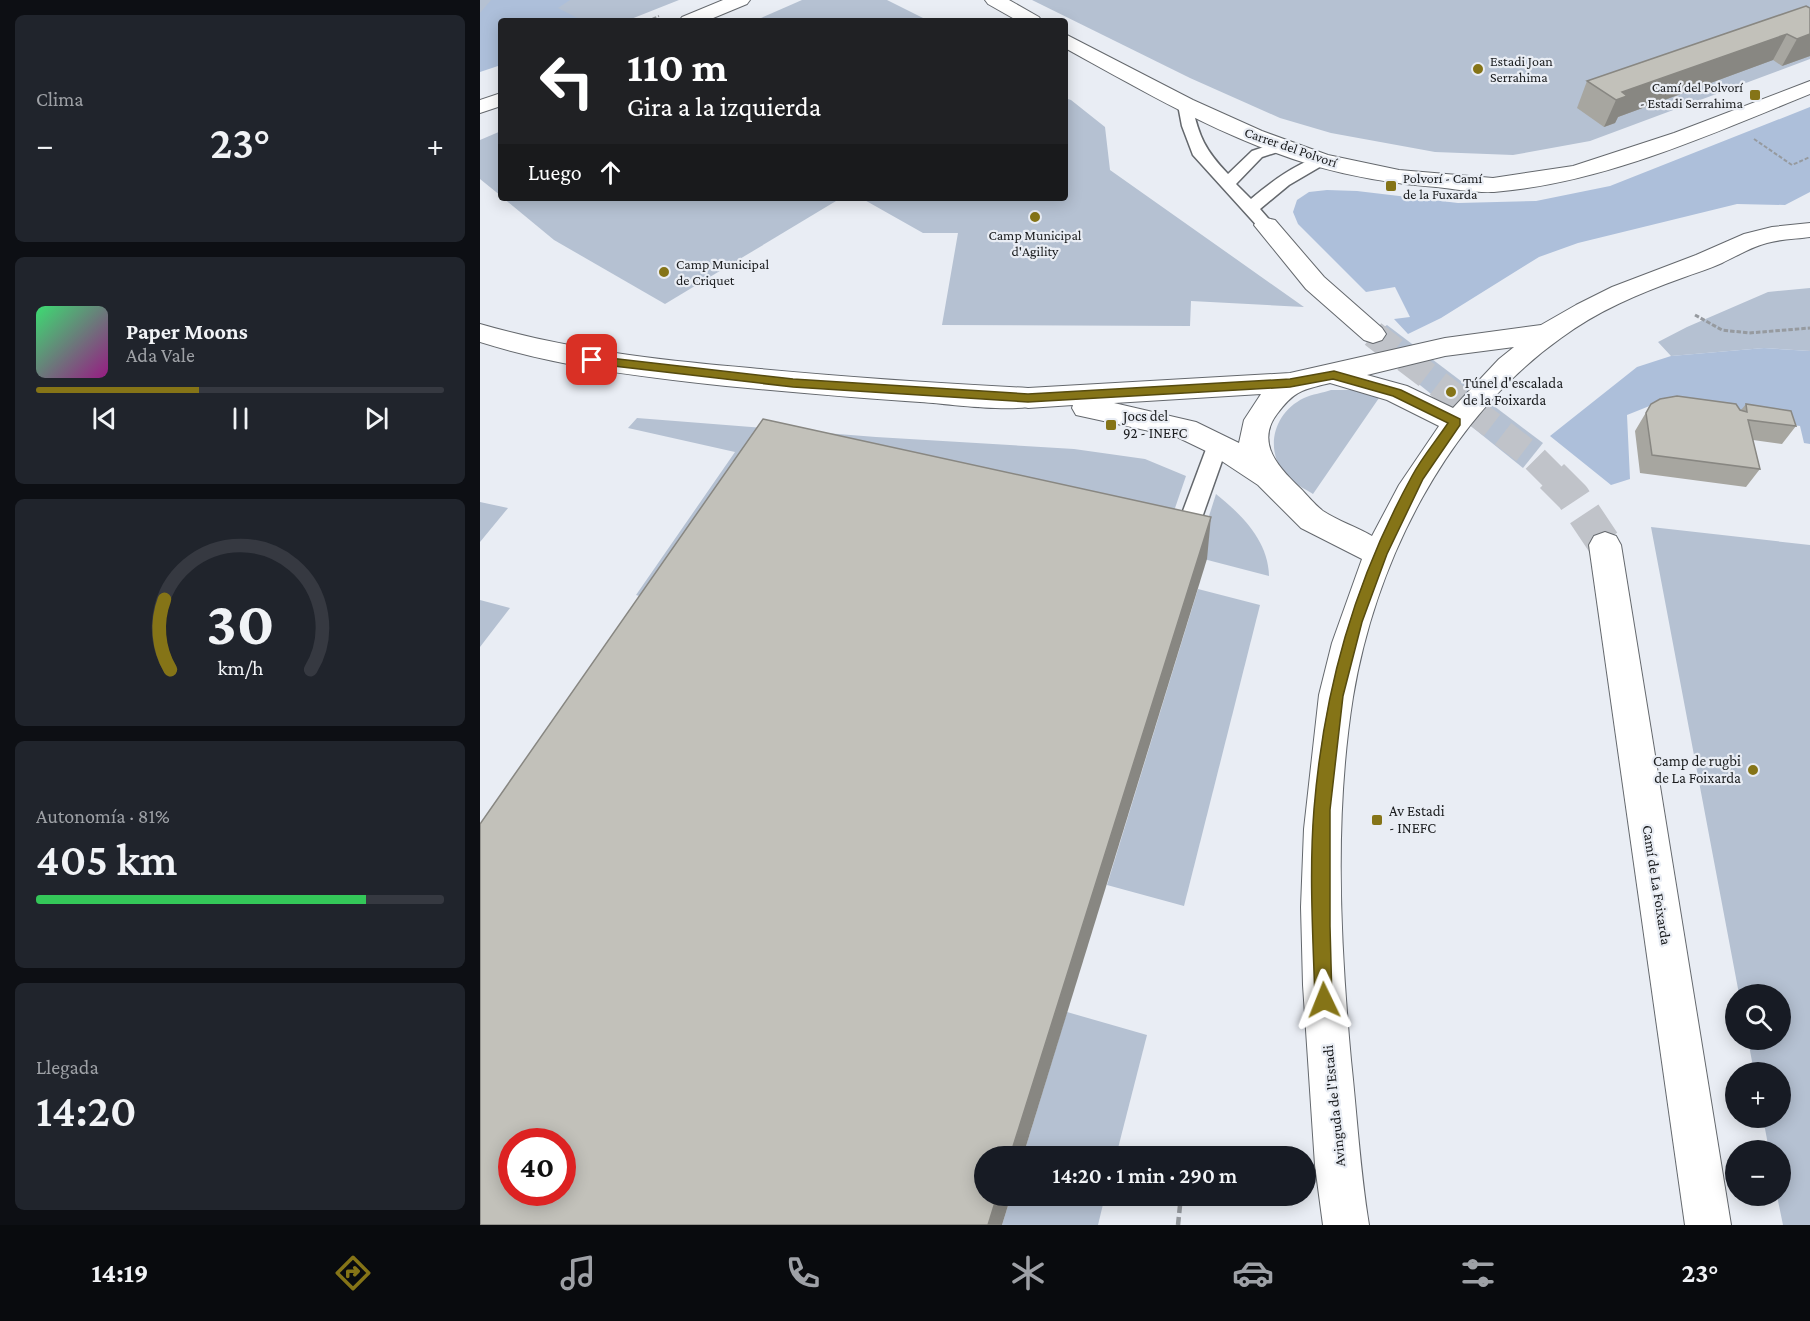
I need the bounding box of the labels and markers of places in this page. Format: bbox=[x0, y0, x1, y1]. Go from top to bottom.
place label: Estadi Joan Serrahima bbox=[1490, 53, 1553, 85]
marker: Estadi Joan Serrahima bbox=[1471, 62, 1485, 76]
place label: Camí del Polvorí - Estadi Serrahima bbox=[1640, 79, 1744, 111]
marker: Camí del Polvorí - Estadi Serrahima bbox=[1748, 88, 1762, 102]
place label: Polvorí - Camí de la Fuxarda bbox=[1403, 170, 1483, 202]
marker: Polvorí - Camí de la Fuxarda bbox=[1384, 179, 1398, 193]
marker: Camp Municipal d'Agility bbox=[1028, 210, 1042, 224]
place label: Camp Municipal d'Agility bbox=[988, 227, 1082, 259]
place label: Camp Municipal de Criquet bbox=[676, 256, 769, 288]
marker: Camp Municipal de Criquet bbox=[657, 265, 671, 279]
pin bbox=[566, 334, 617, 385]
place label: Túnel d'escalada de la Foixarda bbox=[1463, 375, 1563, 408]
marker: Túnel d'escalada de la Foixarda bbox=[1444, 385, 1458, 399]
place label: Jocs del 92 - INEFC bbox=[1121, 408, 1188, 441]
marker: Jocs del 92 - INEFC bbox=[1104, 418, 1118, 432]
place label: Camp de rugbi de La Foixarda bbox=[1653, 753, 1741, 786]
marker: Camp de rugbi de La Foixarda bbox=[1746, 763, 1760, 777]
place label: Av Estadi - INEFC bbox=[1389, 803, 1445, 836]
marker: Av Estadi - INEFC bbox=[1370, 813, 1384, 827]

